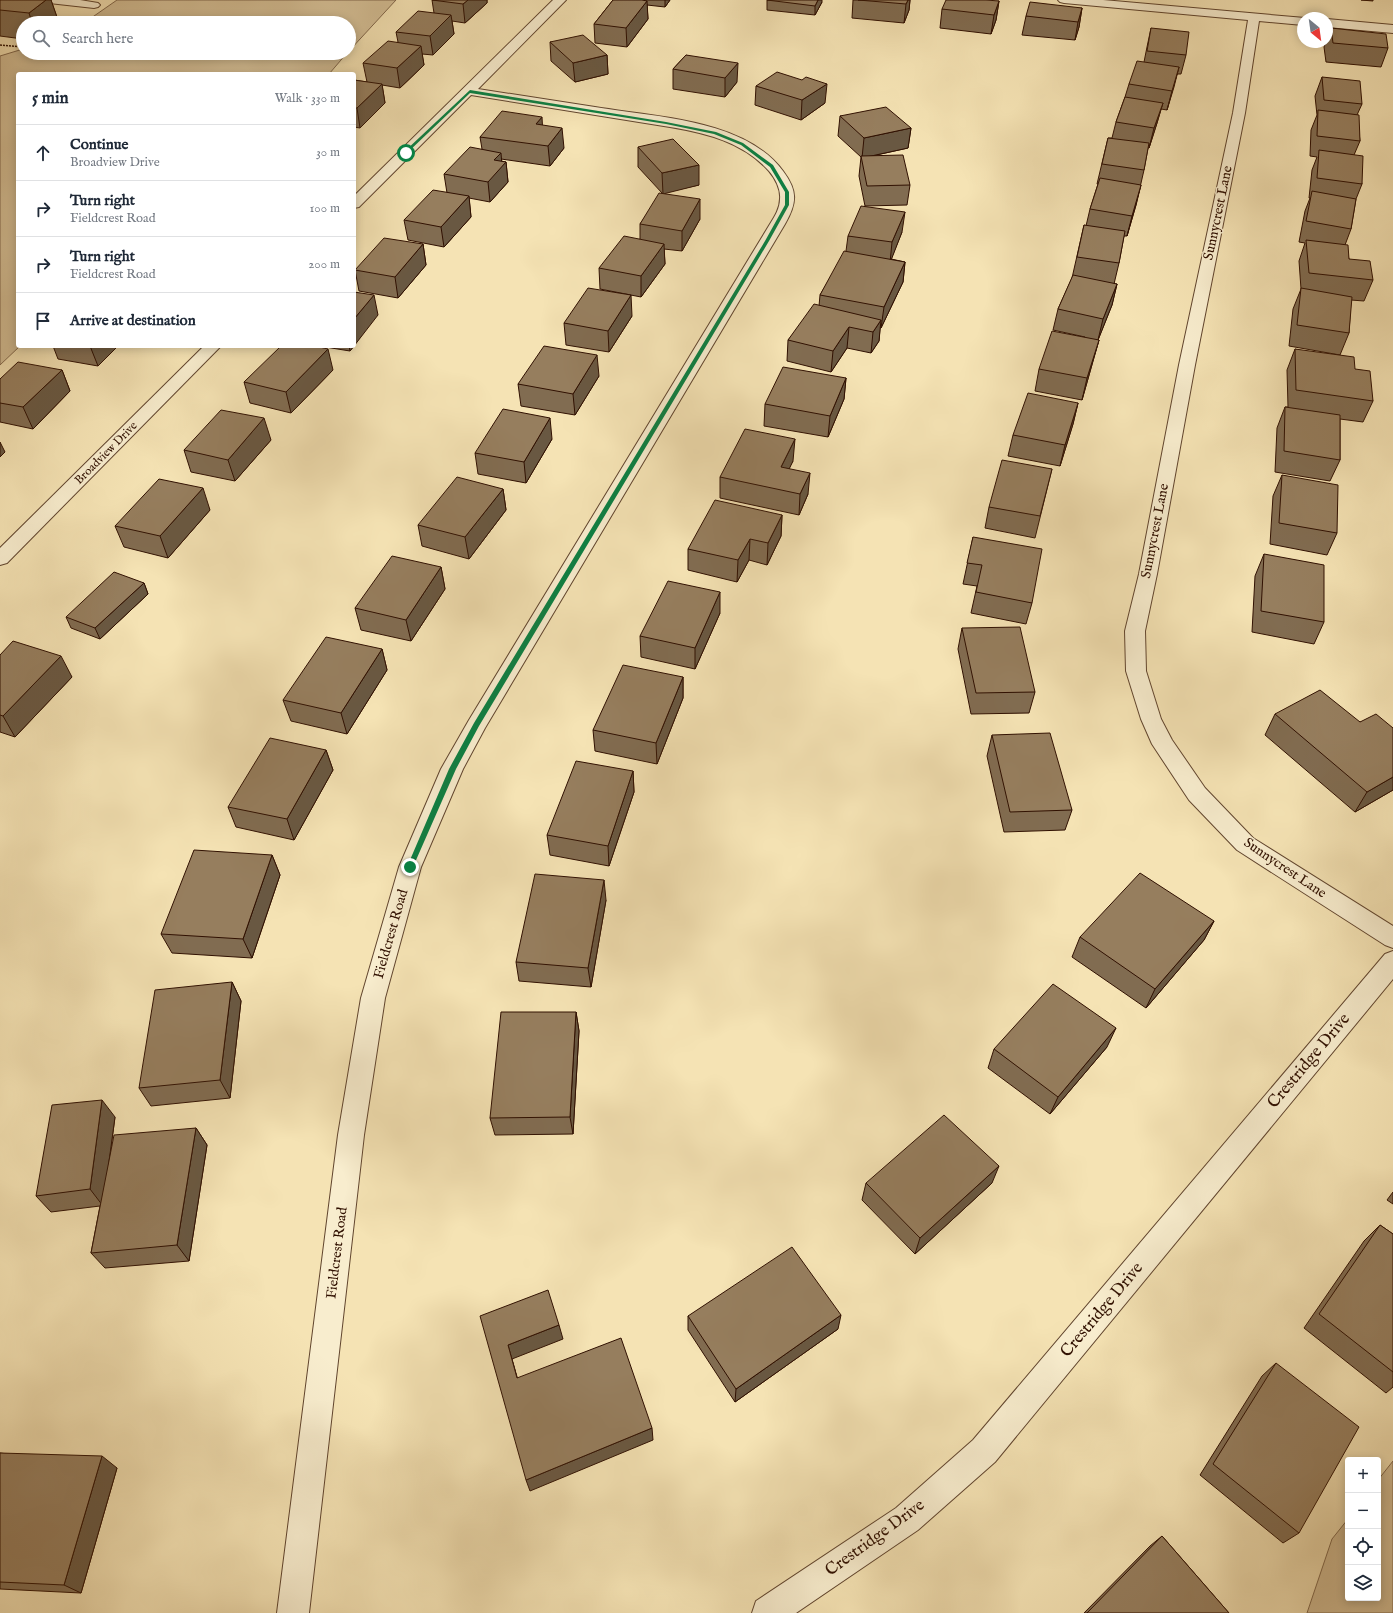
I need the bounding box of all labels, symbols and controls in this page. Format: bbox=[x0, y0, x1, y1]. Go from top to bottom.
north arrow bbox=[1297, 12, 1333, 48]
search box bbox=[16, 16, 356, 60]
icon: search bbox=[30, 27, 52, 49]
text: Search here bbox=[62, 29, 133, 48]
text: 5 min bbox=[32, 88, 69, 109]
text: Walk · 330 m bbox=[275, 90, 340, 107]
text: Continue bbox=[70, 135, 128, 154]
icon: ahead bbox=[32, 142, 54, 164]
text: 30 m bbox=[316, 144, 340, 161]
route start bbox=[397, 144, 415, 162]
text: Broadview Drive bbox=[70, 154, 160, 171]
street label: Sunnycrest Lane bbox=[1199, 164, 1237, 262]
text: Turn right bbox=[70, 191, 135, 210]
icon: right bbox=[32, 198, 54, 220]
text: 100 m bbox=[310, 200, 340, 217]
text: Fieldcrest Road bbox=[70, 210, 156, 227]
text: Turn right bbox=[70, 247, 135, 266]
icon: right bbox=[32, 254, 54, 276]
text: 200 m bbox=[308, 256, 340, 273]
text: Fieldcrest Road bbox=[70, 266, 156, 283]
icon: arrive bbox=[32, 310, 54, 332]
text: Arrive at destination bbox=[70, 311, 196, 330]
street label: Broadview Drive bbox=[71, 418, 141, 488]
street label: Sunnycrest Lane bbox=[1137, 482, 1173, 580]
street label: Sunnycrest Lane bbox=[1240, 834, 1330, 903]
route end bbox=[401, 858, 419, 876]
street label: Fieldcrest Road bbox=[370, 887, 413, 981]
street label: Crestridge Drive bbox=[1263, 1009, 1355, 1113]
street label: Fieldcrest Road bbox=[322, 1206, 352, 1300]
street label: Crestridge Drive bbox=[1056, 1258, 1148, 1362]
map controls bbox=[1345, 1457, 1381, 1601]
button: + bbox=[1345, 1457, 1381, 1493]
button: − bbox=[1345, 1493, 1381, 1529]
street label: Crestridge Drive bbox=[821, 1495, 929, 1581]
button: locate bbox=[1345, 1529, 1381, 1565]
button: layers bbox=[1345, 1565, 1381, 1601]

